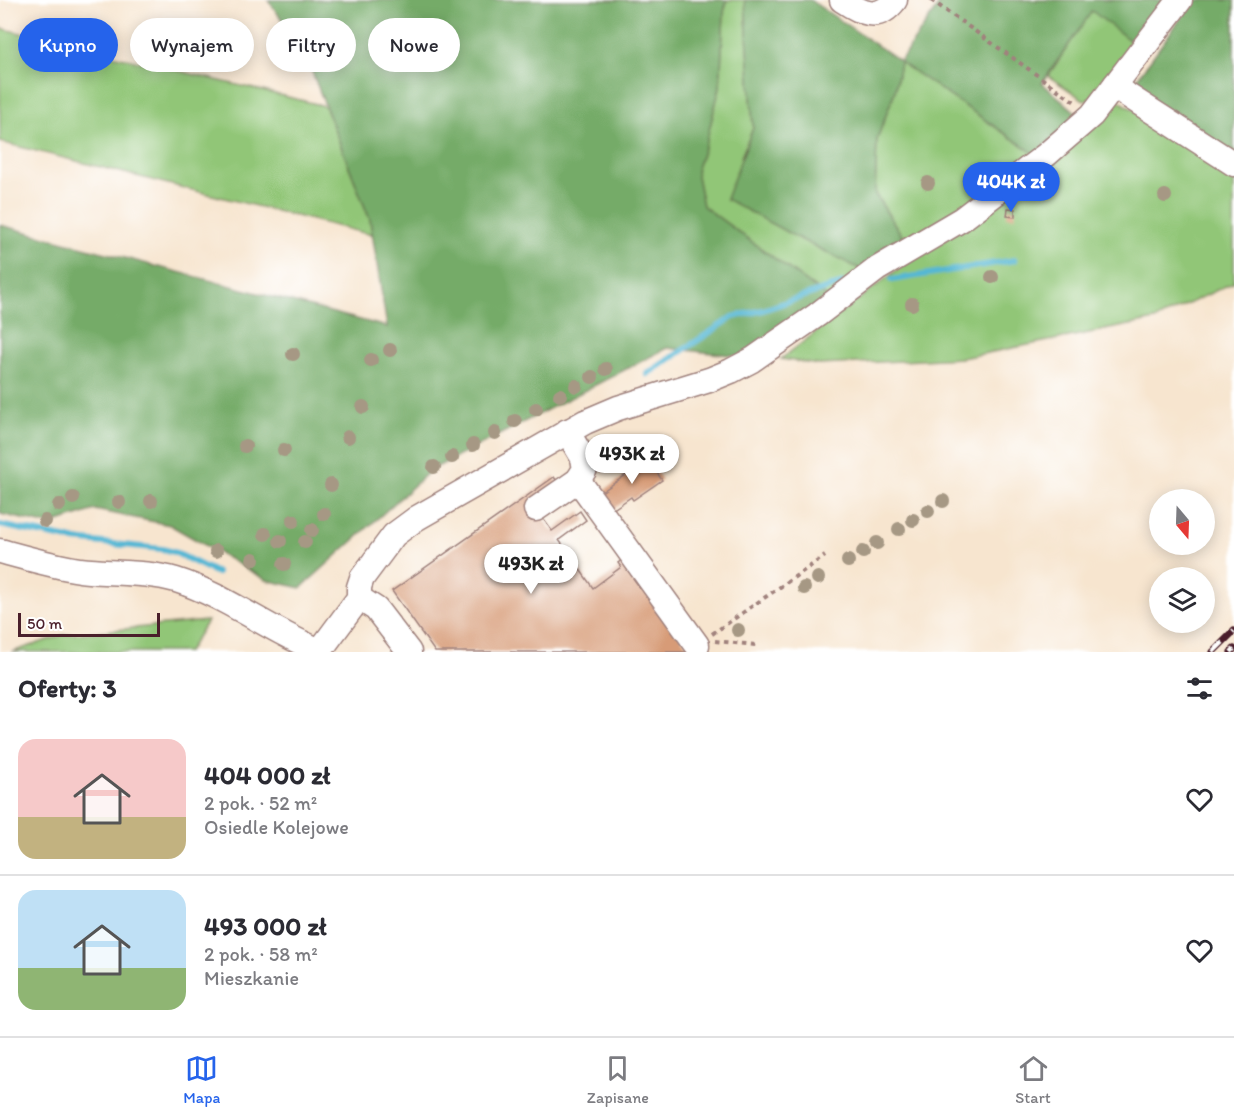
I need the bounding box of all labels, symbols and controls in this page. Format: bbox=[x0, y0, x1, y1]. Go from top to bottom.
chip: Kupno bbox=[18, 18, 118, 72]
chip: Wynajem bbox=[130, 18, 254, 72]
chip: Filtry bbox=[266, 18, 356, 72]
chip: Nowe bbox=[368, 18, 460, 72]
pin: 404K zł bbox=[956, 162, 1066, 213]
text: 404K zł bbox=[977, 169, 1045, 193]
pin: 493K zł bbox=[577, 434, 687, 485]
text: 493K zł bbox=[599, 441, 665, 465]
north arrow bbox=[1149, 489, 1215, 555]
map controls bbox=[1149, 489, 1215, 633]
pin: 493K zł bbox=[476, 544, 586, 595]
text: 493K zł bbox=[498, 551, 564, 575]
button: layers bbox=[1149, 567, 1215, 633]
scale bar bbox=[18, 610, 160, 638]
text: 50 m bbox=[27, 614, 62, 633]
text: Oferty: 3 bbox=[18, 672, 117, 704]
icon: filters bbox=[1183, 672, 1216, 705]
text: 404 000 zł bbox=[204, 759, 331, 791]
icon: home bbox=[66, 763, 138, 835]
icon: heart bbox=[1183, 783, 1216, 816]
text: 2 pok. · 52 m² bbox=[204, 791, 317, 815]
text: Osiedle Kolejowe bbox=[204, 815, 349, 839]
text: 493 000 zł bbox=[204, 910, 327, 942]
icon: home bbox=[66, 914, 138, 986]
icon: heart bbox=[1183, 934, 1216, 967]
text: 2 pok. · 58 m² bbox=[204, 942, 318, 966]
text: Mieszkanie bbox=[204, 966, 299, 990]
tab: Mapa bbox=[183, 1052, 220, 1107]
tab: Zapisane bbox=[587, 1052, 649, 1107]
tab: Start bbox=[1015, 1052, 1051, 1107]

